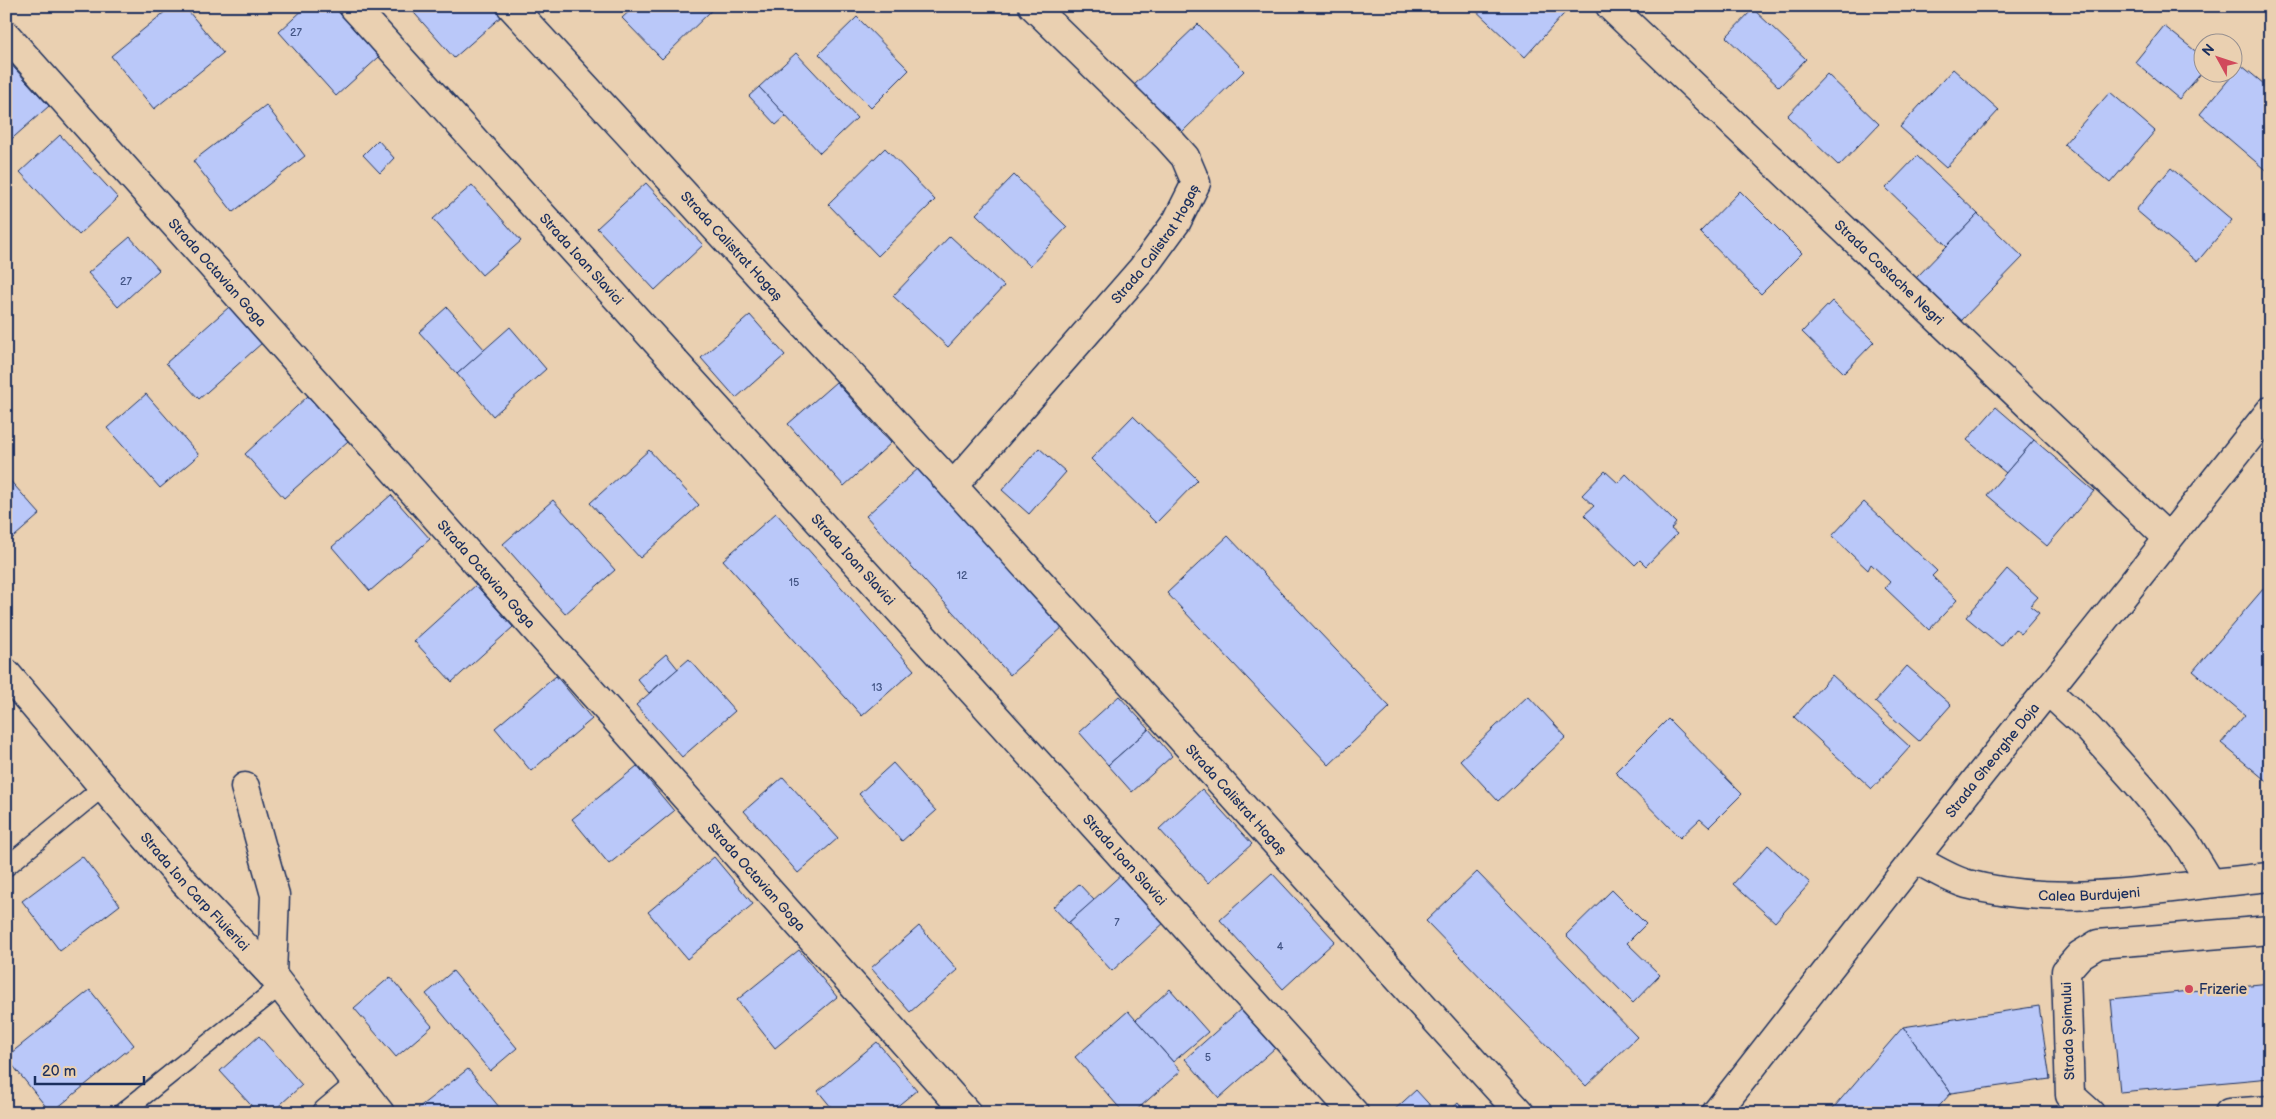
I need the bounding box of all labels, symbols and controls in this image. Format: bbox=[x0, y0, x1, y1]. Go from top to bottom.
house number: 27 bbox=[290, 26, 303, 39]
north arrow bbox=[2194, 32, 2244, 82]
text: N bbox=[2199, 40, 2218, 59]
street label: Strada Calistrat Hogaș bbox=[1107, 181, 1203, 307]
street label: Strada Calistrat Hogaș bbox=[677, 188, 786, 304]
street label: Strada Ioan Slavici bbox=[536, 210, 627, 308]
street label: Strada Octavian Goga bbox=[165, 215, 270, 330]
street label: Strada Costache Negri bbox=[1831, 216, 1948, 328]
house number: 27 bbox=[120, 275, 133, 288]
street label: Strada Ioan Slavici bbox=[808, 510, 899, 608]
street label: Strada Octavian Goga bbox=[434, 516, 539, 632]
house number: 12 bbox=[957, 569, 968, 582]
house number: 15 bbox=[789, 576, 799, 589]
house number: 13 bbox=[871, 681, 883, 694]
street label: Strada Gheorghe Doja bbox=[1942, 699, 2043, 821]
street label: Strada Calistrat Hogaș bbox=[1182, 741, 1291, 858]
street label: Strada Ioan Slavici bbox=[1079, 811, 1171, 909]
street label: Strada Octavian Goga bbox=[704, 819, 809, 935]
street label: Strada Ion Carp Fluierici bbox=[137, 829, 253, 954]
street label: Calea Burdujeni bbox=[2038, 883, 2141, 904]
house number: 7 bbox=[1114, 916, 1120, 929]
house number: 4 bbox=[1277, 940, 1284, 953]
place label: Frizerie bbox=[2199, 981, 2247, 998]
street label: Strada Șoimului bbox=[2058, 982, 2078, 1080]
marker: Frizerie bbox=[2183, 983, 2195, 995]
house number: 5 bbox=[1205, 1051, 1211, 1064]
scale bar bbox=[35, 1054, 144, 1086]
text: 20 m bbox=[42, 1062, 76, 1081]

